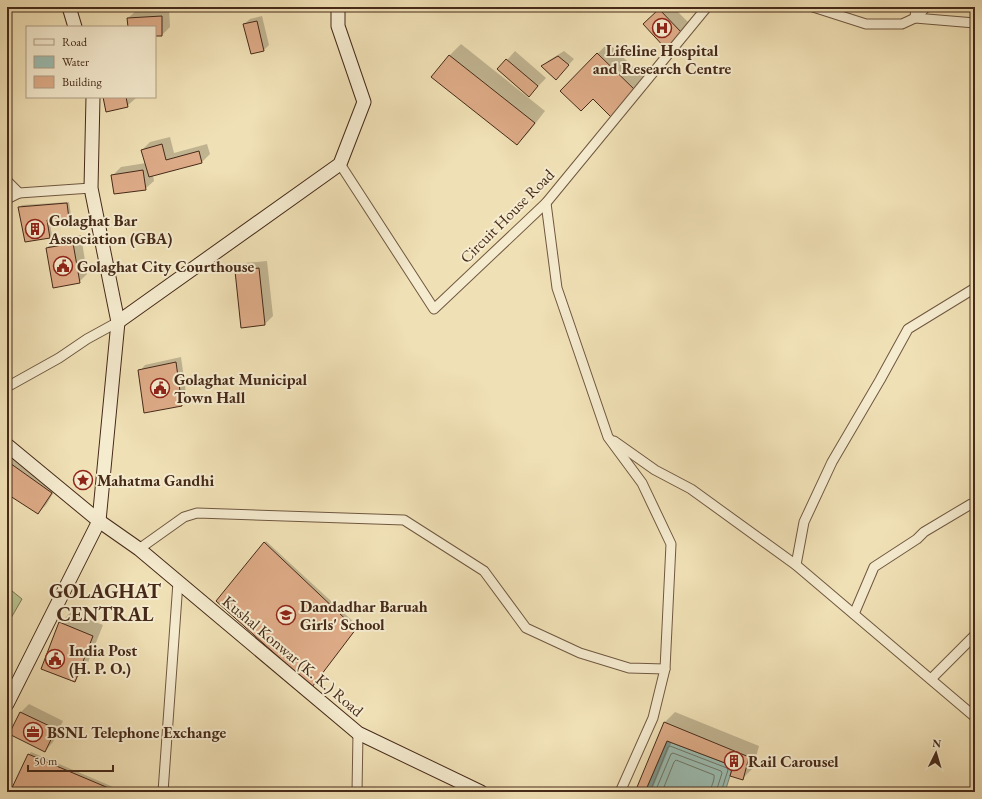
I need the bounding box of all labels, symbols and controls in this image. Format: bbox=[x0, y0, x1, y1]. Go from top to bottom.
hospital icon: Lifeline Hospital and Research Centre bbox=[651, 17, 673, 39]
legend bbox=[26, 26, 156, 98]
text: Road bbox=[62, 34, 88, 50]
place label: Lifeline Hospital and Research Centre bbox=[593, 40, 732, 79]
text: Water bbox=[62, 54, 89, 70]
text: Building bbox=[62, 74, 103, 90]
street label: Circuit House Road bbox=[455, 164, 559, 268]
place label: Golaghat Bar Association (GBA) bbox=[48, 210, 172, 249]
building icon: Golaghat Bar Association (GBA) bbox=[24, 218, 46, 240]
public building icon: Golaghat City Courthouse bbox=[52, 255, 74, 277]
place label: Golaghat City Courthouse bbox=[77, 256, 255, 277]
place label: Golaghat Municipal Town Hall bbox=[174, 369, 308, 408]
public building icon: Golaghat Municipal Town Hall bbox=[149, 377, 171, 399]
place icon: Mahatma Gandhi bbox=[72, 469, 94, 491]
place label: Mahatma Gandhi bbox=[97, 470, 214, 491]
district label: GOLAGHAT CENTRAL bbox=[49, 578, 161, 627]
street label: Kushal Konwar (K. K.) Road bbox=[218, 591, 369, 722]
place label: Dandadhar Baruah Girls' School bbox=[300, 596, 428, 635]
school or university icon: Dandadhar Baruah Girls' School bbox=[275, 604, 297, 626]
place label: India Post (H. P. O.) bbox=[69, 640, 137, 679]
public building icon: India Post (H. P. O.) bbox=[44, 648, 66, 670]
office icon: BSNL Telephone Exchange bbox=[22, 721, 44, 743]
place label: BSNL Telephone Exchange bbox=[47, 722, 227, 743]
north arrow bbox=[916, 733, 956, 773]
text: N bbox=[932, 736, 942, 750]
scale bar bbox=[28, 747, 113, 773]
building icon: Rail Carousel bbox=[723, 750, 745, 772]
place label: Rail Carousel bbox=[748, 751, 839, 772]
text: 50 m bbox=[34, 753, 58, 769]

